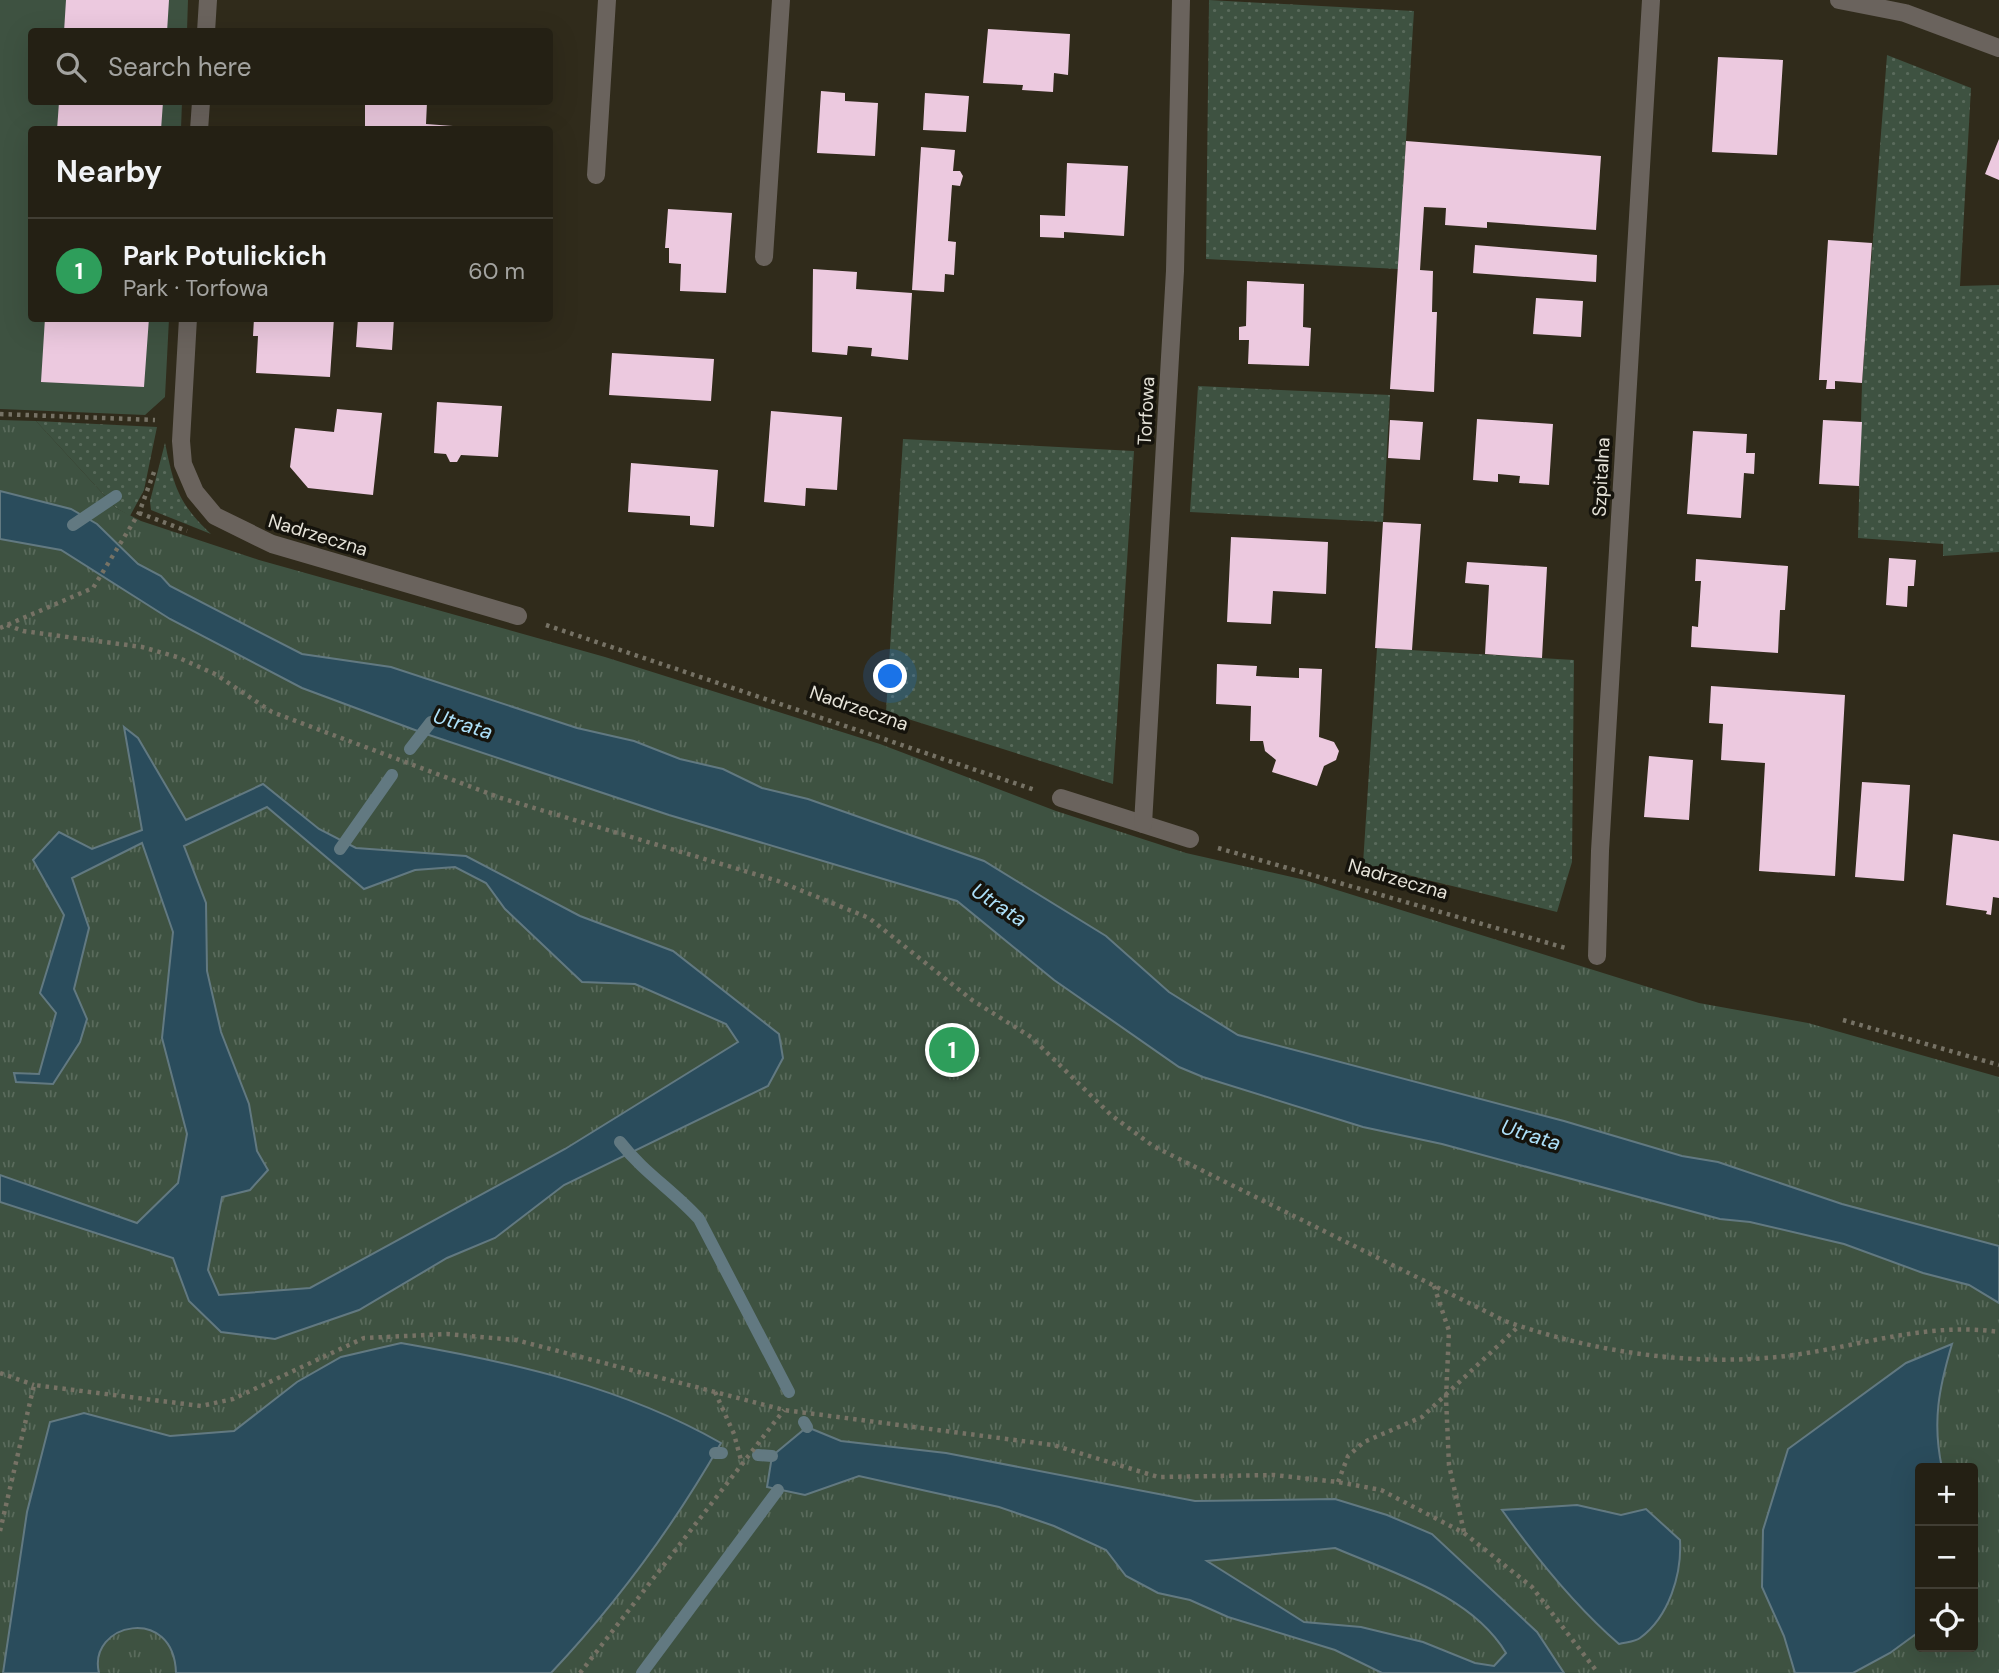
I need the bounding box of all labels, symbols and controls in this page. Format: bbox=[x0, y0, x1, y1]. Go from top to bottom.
search box bbox=[28, 28, 553, 105]
icon: search bbox=[52, 48, 90, 86]
text: Search here bbox=[108, 50, 251, 84]
text: Nearby bbox=[56, 152, 162, 191]
text: Park Potulickich bbox=[123, 239, 327, 273]
text: 1 bbox=[75, 256, 83, 286]
text: 60 m bbox=[468, 256, 525, 286]
text: Park · Torfowa bbox=[123, 273, 268, 303]
street label: Torfowa bbox=[1132, 376, 1160, 446]
street label: Szpitalna bbox=[1586, 437, 1616, 517]
street label: Nadrzeczna bbox=[265, 508, 371, 562]
your location bbox=[873, 659, 907, 693]
street label: Nadrzeczna bbox=[806, 679, 912, 737]
water label: Utrata bbox=[430, 702, 496, 746]
street label: Nadrzeczna bbox=[1345, 853, 1451, 905]
water label: Utrata bbox=[966, 877, 1032, 933]
pin: 1 bbox=[929, 1024, 975, 1076]
water label: Utrata bbox=[1498, 1113, 1564, 1157]
map controls bbox=[1915, 1463, 1978, 1652]
button: + bbox=[1915, 1463, 1978, 1526]
button: − bbox=[1915, 1526, 1978, 1589]
button: locate bbox=[1915, 1589, 1978, 1652]

